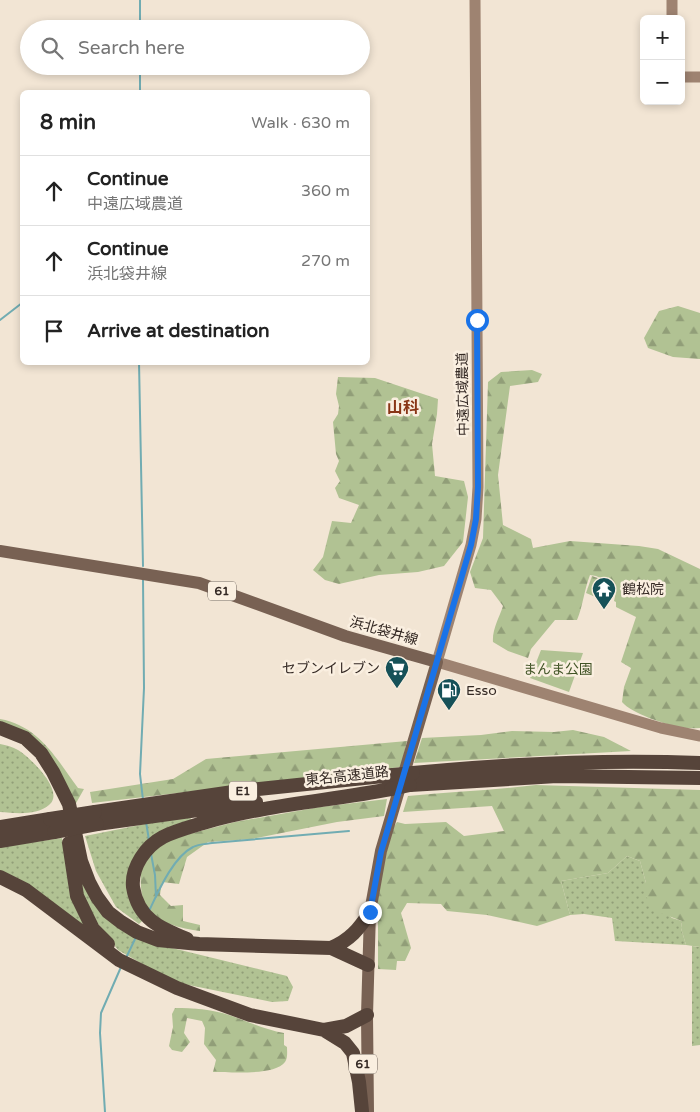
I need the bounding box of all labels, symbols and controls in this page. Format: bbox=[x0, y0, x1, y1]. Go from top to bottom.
map controls bbox=[640, 15, 685, 105]
button: + bbox=[640, 15, 685, 60]
search box bbox=[20, 20, 370, 75]
icon: search bbox=[38, 34, 66, 62]
text: Search here bbox=[78, 37, 185, 59]
button: − bbox=[640, 60, 685, 105]
text: 8 min bbox=[40, 110, 96, 135]
text: Walk · 630 m bbox=[251, 113, 350, 133]
text: Continue bbox=[87, 168, 169, 190]
icon: ahead bbox=[40, 177, 68, 205]
text: 360 m bbox=[301, 181, 350, 201]
text: 中遠広域農道 bbox=[87, 194, 183, 214]
text: Continue bbox=[87, 238, 169, 260]
icon: ahead bbox=[40, 247, 68, 275]
text: 270 m bbox=[301, 251, 350, 271]
text: 浜北袋井線 bbox=[87, 264, 167, 284]
route start bbox=[466, 309, 489, 332]
icon: arrive bbox=[40, 317, 68, 345]
text: Arrive at destination bbox=[87, 320, 270, 342]
street label: 中遠広域農道 bbox=[454, 352, 472, 436]
district label: 山科 bbox=[387, 398, 419, 418]
temple icon: 鶴松院 bbox=[591, 576, 617, 610]
place label: 鶴松院 bbox=[622, 581, 664, 598]
road number: 61 bbox=[208, 582, 236, 600]
street label: 浜北袋井線 bbox=[348, 613, 420, 649]
supermarket icon: セブンイレブン bbox=[384, 655, 410, 689]
place label: セブンイレブン bbox=[282, 660, 380, 677]
park label: まんま公園 bbox=[523, 661, 593, 678]
fuel station icon: Esso bbox=[436, 677, 462, 711]
place label: Esso bbox=[466, 682, 497, 699]
street label: 東名高速道路 bbox=[304, 763, 390, 789]
road number: E1 bbox=[229, 781, 257, 800]
route end bbox=[359, 901, 382, 924]
road number: 61 bbox=[349, 1054, 377, 1074]

